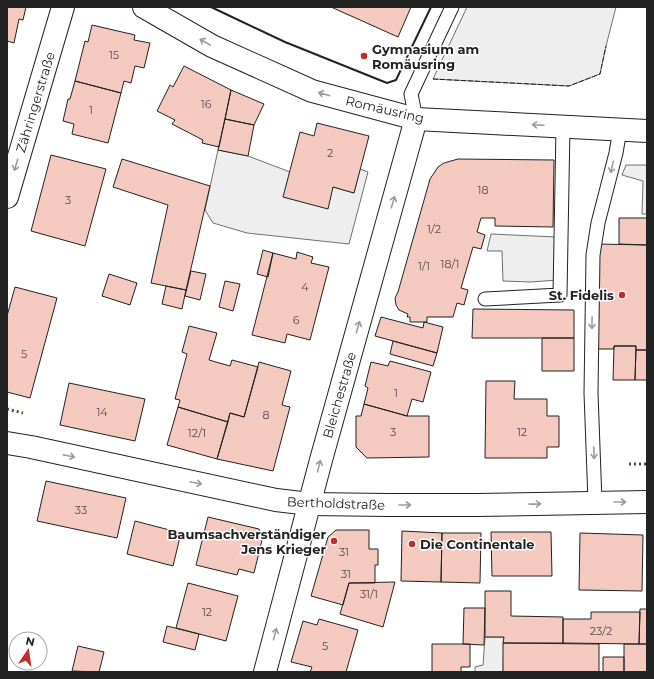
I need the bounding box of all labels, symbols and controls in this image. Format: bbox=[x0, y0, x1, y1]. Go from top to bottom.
one-way arrow bbox=[199, 38, 211, 45]
place label: Gymnasium am Romäusring bbox=[372, 41, 479, 72]
house number: 15 bbox=[109, 48, 119, 62]
street label: Zähringerstraße bbox=[12, 49, 58, 154]
marker: Gymnasium am Romäusring bbox=[359, 51, 369, 61]
one-way arrow bbox=[318, 90, 331, 97]
street label: Romäusring bbox=[344, 92, 426, 126]
house number: 16 bbox=[201, 97, 212, 111]
house number: 1 bbox=[89, 103, 93, 117]
one-way arrow bbox=[532, 122, 545, 129]
house number: 2 bbox=[327, 146, 333, 160]
one-way arrow bbox=[12, 158, 19, 171]
one-way arrow bbox=[608, 160, 615, 173]
house number: 18 bbox=[478, 183, 489, 197]
house number: 3 bbox=[65, 193, 71, 207]
one-way arrow bbox=[389, 196, 397, 209]
house number: 1/2 bbox=[427, 222, 441, 236]
house number: 18/1 bbox=[441, 257, 459, 271]
house number: 1/1 bbox=[418, 259, 430, 273]
house number: 4 bbox=[301, 280, 309, 294]
place label: St. Fidelis bbox=[549, 287, 614, 303]
marker: St. Fidelis bbox=[617, 290, 627, 300]
house number: 6 bbox=[293, 313, 300, 327]
one-way arrow bbox=[588, 316, 596, 329]
one-way arrow bbox=[355, 321, 362, 334]
house number: 5 bbox=[21, 347, 27, 361]
street label: Bleichestraße bbox=[319, 350, 359, 440]
house number: 1 bbox=[394, 386, 398, 400]
house number: 14 bbox=[96, 405, 108, 419]
house number: 8 bbox=[262, 408, 270, 422]
house number: 3 bbox=[390, 425, 396, 439]
house number: 12 bbox=[517, 425, 527, 439]
house number: 12/1 bbox=[188, 426, 206, 440]
one-way arrow bbox=[590, 446, 597, 459]
one-way arrow bbox=[62, 452, 75, 460]
one-way arrow bbox=[316, 460, 324, 473]
one-way arrow bbox=[189, 479, 202, 487]
street label: Bertholdstraße bbox=[287, 493, 385, 513]
one-way arrow bbox=[613, 498, 626, 506]
one-way arrow bbox=[528, 500, 541, 507]
one-way arrow bbox=[398, 501, 411, 509]
house number: 33 bbox=[75, 503, 87, 517]
place label: Baumsachverständiger Jens Krieger bbox=[167, 526, 326, 557]
marker: Baumsachverständiger Jens Krieger bbox=[329, 536, 339, 546]
place label: Die Continentale bbox=[420, 536, 535, 552]
marker: Die Continentale bbox=[407, 539, 417, 549]
house number: 31 bbox=[339, 545, 349, 559]
house number: 31 bbox=[341, 567, 351, 581]
house number: 31/1 bbox=[360, 587, 378, 601]
house number: 12 bbox=[202, 605, 212, 619]
house number: 23/2 bbox=[590, 624, 612, 638]
one-way arrow bbox=[272, 628, 279, 641]
north arrow bbox=[8, 631, 48, 671]
text: N bbox=[24, 633, 36, 649]
house number: 5 bbox=[322, 639, 328, 653]

